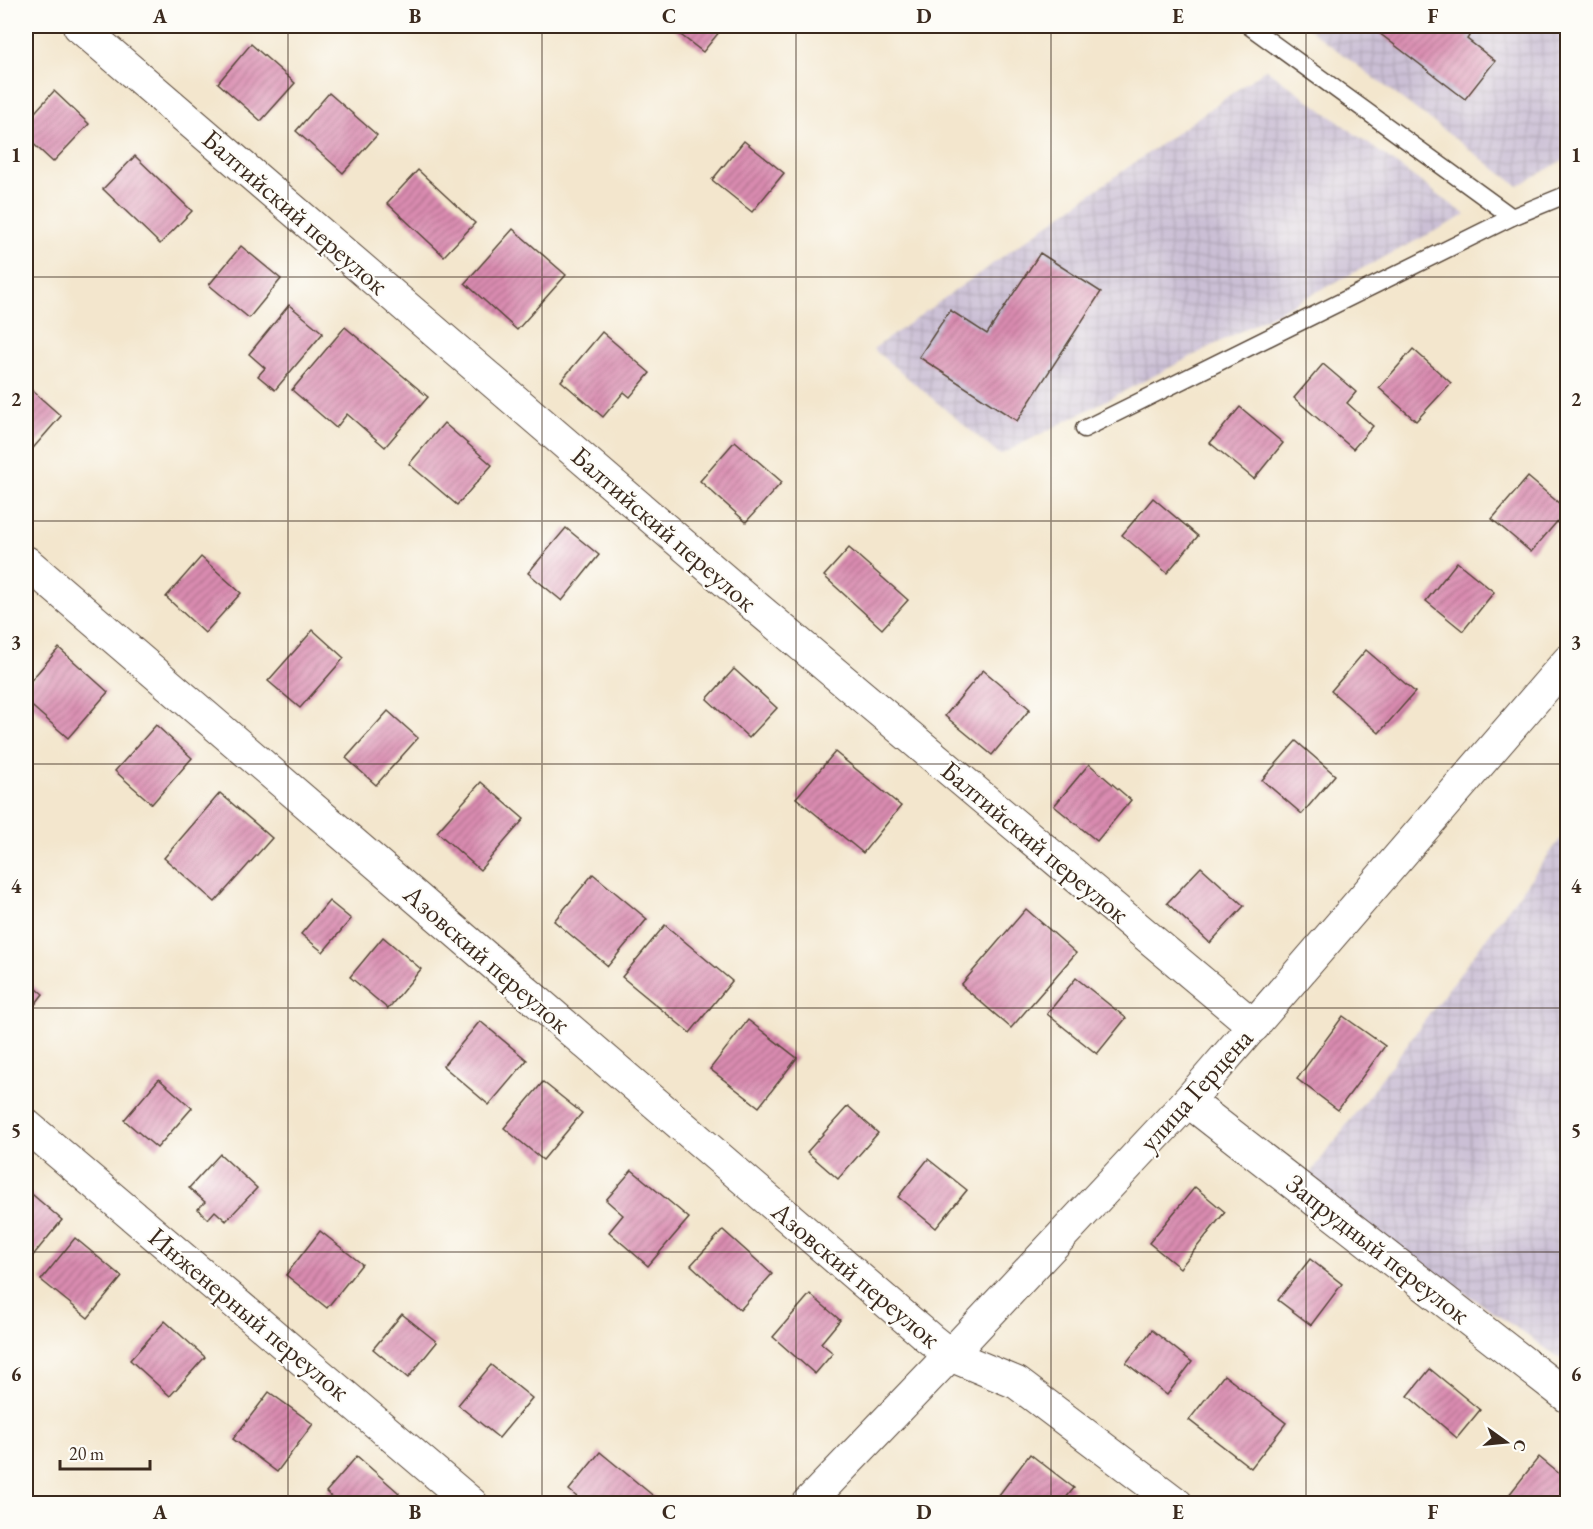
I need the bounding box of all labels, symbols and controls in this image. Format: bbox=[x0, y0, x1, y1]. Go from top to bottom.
text: A bbox=[152, 3, 168, 29]
text: B bbox=[409, 3, 421, 29]
text: C bbox=[662, 3, 676, 29]
text: D bbox=[916, 3, 932, 29]
text: E bbox=[1172, 3, 1184, 29]
text: F bbox=[1428, 3, 1439, 29]
street label: Балтийский переулок bbox=[195, 121, 396, 302]
text: 1 bbox=[11, 142, 21, 168]
text: 1 bbox=[1571, 142, 1581, 168]
text: 2 bbox=[11, 386, 22, 412]
text: 2 bbox=[1571, 386, 1582, 412]
street label: Балтийский переулок bbox=[564, 438, 765, 619]
text: 3 bbox=[11, 629, 21, 655]
text: 3 bbox=[1571, 629, 1581, 655]
street label: Балтийский переулок bbox=[934, 752, 1137, 931]
text: 4 bbox=[11, 873, 22, 899]
text: 4 bbox=[1571, 873, 1582, 899]
street label: Азовский переулок bbox=[396, 876, 578, 1041]
street label: улица Герцена bbox=[1131, 1021, 1260, 1159]
text: 5 bbox=[11, 1117, 21, 1143]
text: 5 bbox=[1571, 1117, 1581, 1143]
street label: Запрудный переулок bbox=[1279, 1166, 1477, 1331]
street label: Азовский переулок bbox=[764, 1193, 948, 1356]
street label: Инженерный переулок bbox=[141, 1219, 357, 1408]
text: 6 bbox=[11, 1361, 22, 1387]
text: 6 bbox=[1571, 1361, 1582, 1387]
north arrow bbox=[1476, 1412, 1536, 1472]
scale bar bbox=[60, 1433, 150, 1471]
text: С bbox=[1508, 1438, 1532, 1454]
text: 20 m bbox=[69, 1442, 104, 1465]
text: A bbox=[152, 1499, 168, 1525]
text: B bbox=[409, 1499, 421, 1525]
text: C bbox=[662, 1499, 676, 1525]
text: D bbox=[916, 1499, 932, 1525]
text: E bbox=[1172, 1499, 1184, 1525]
text: F bbox=[1428, 1499, 1439, 1525]

